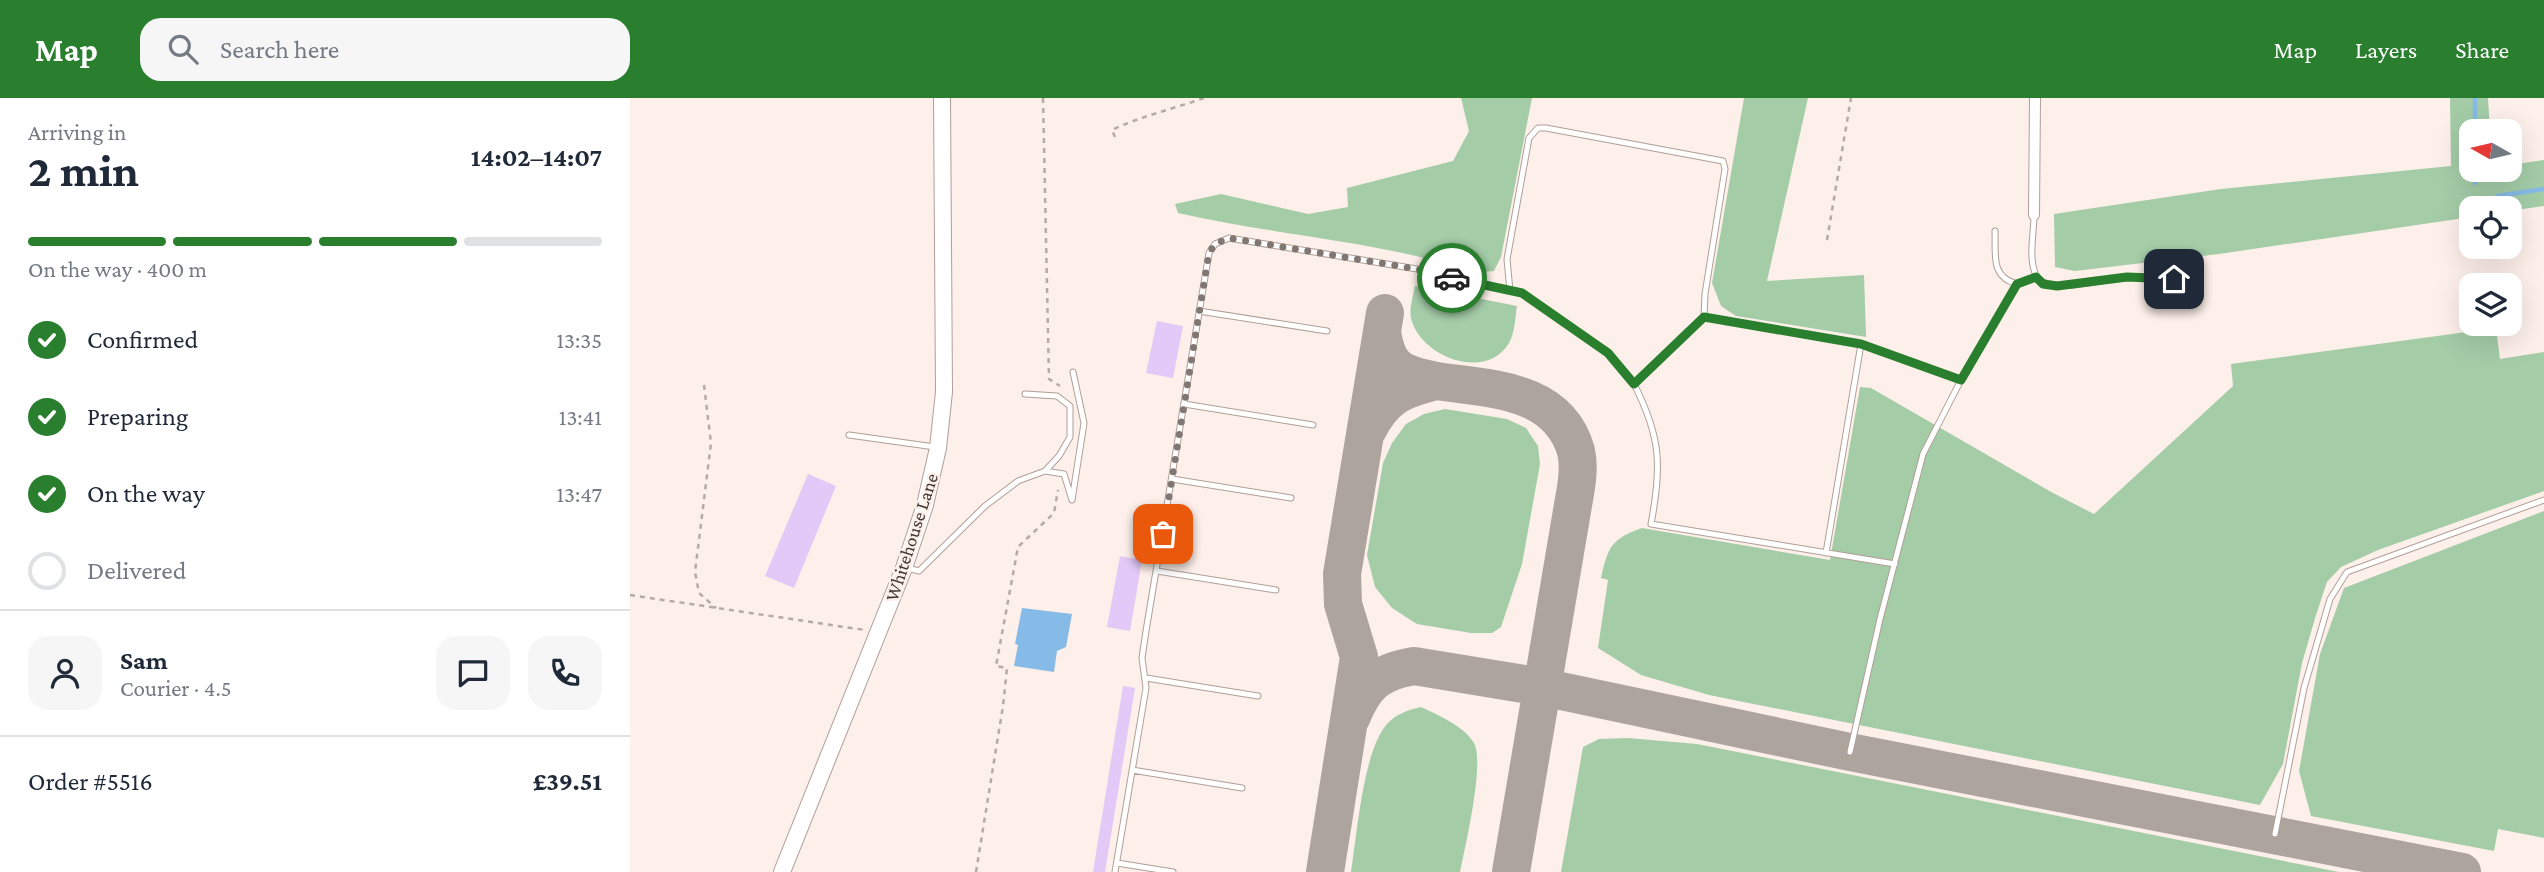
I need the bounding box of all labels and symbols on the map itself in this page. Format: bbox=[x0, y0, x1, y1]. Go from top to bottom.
north arrow bbox=[2459, 119, 2522, 182]
courier bbox=[1417, 243, 1487, 313]
pin bbox=[2144, 249, 2204, 309]
street label: Whitehouse Lane bbox=[881, 471, 942, 604]
pin bbox=[1133, 504, 1193, 564]

